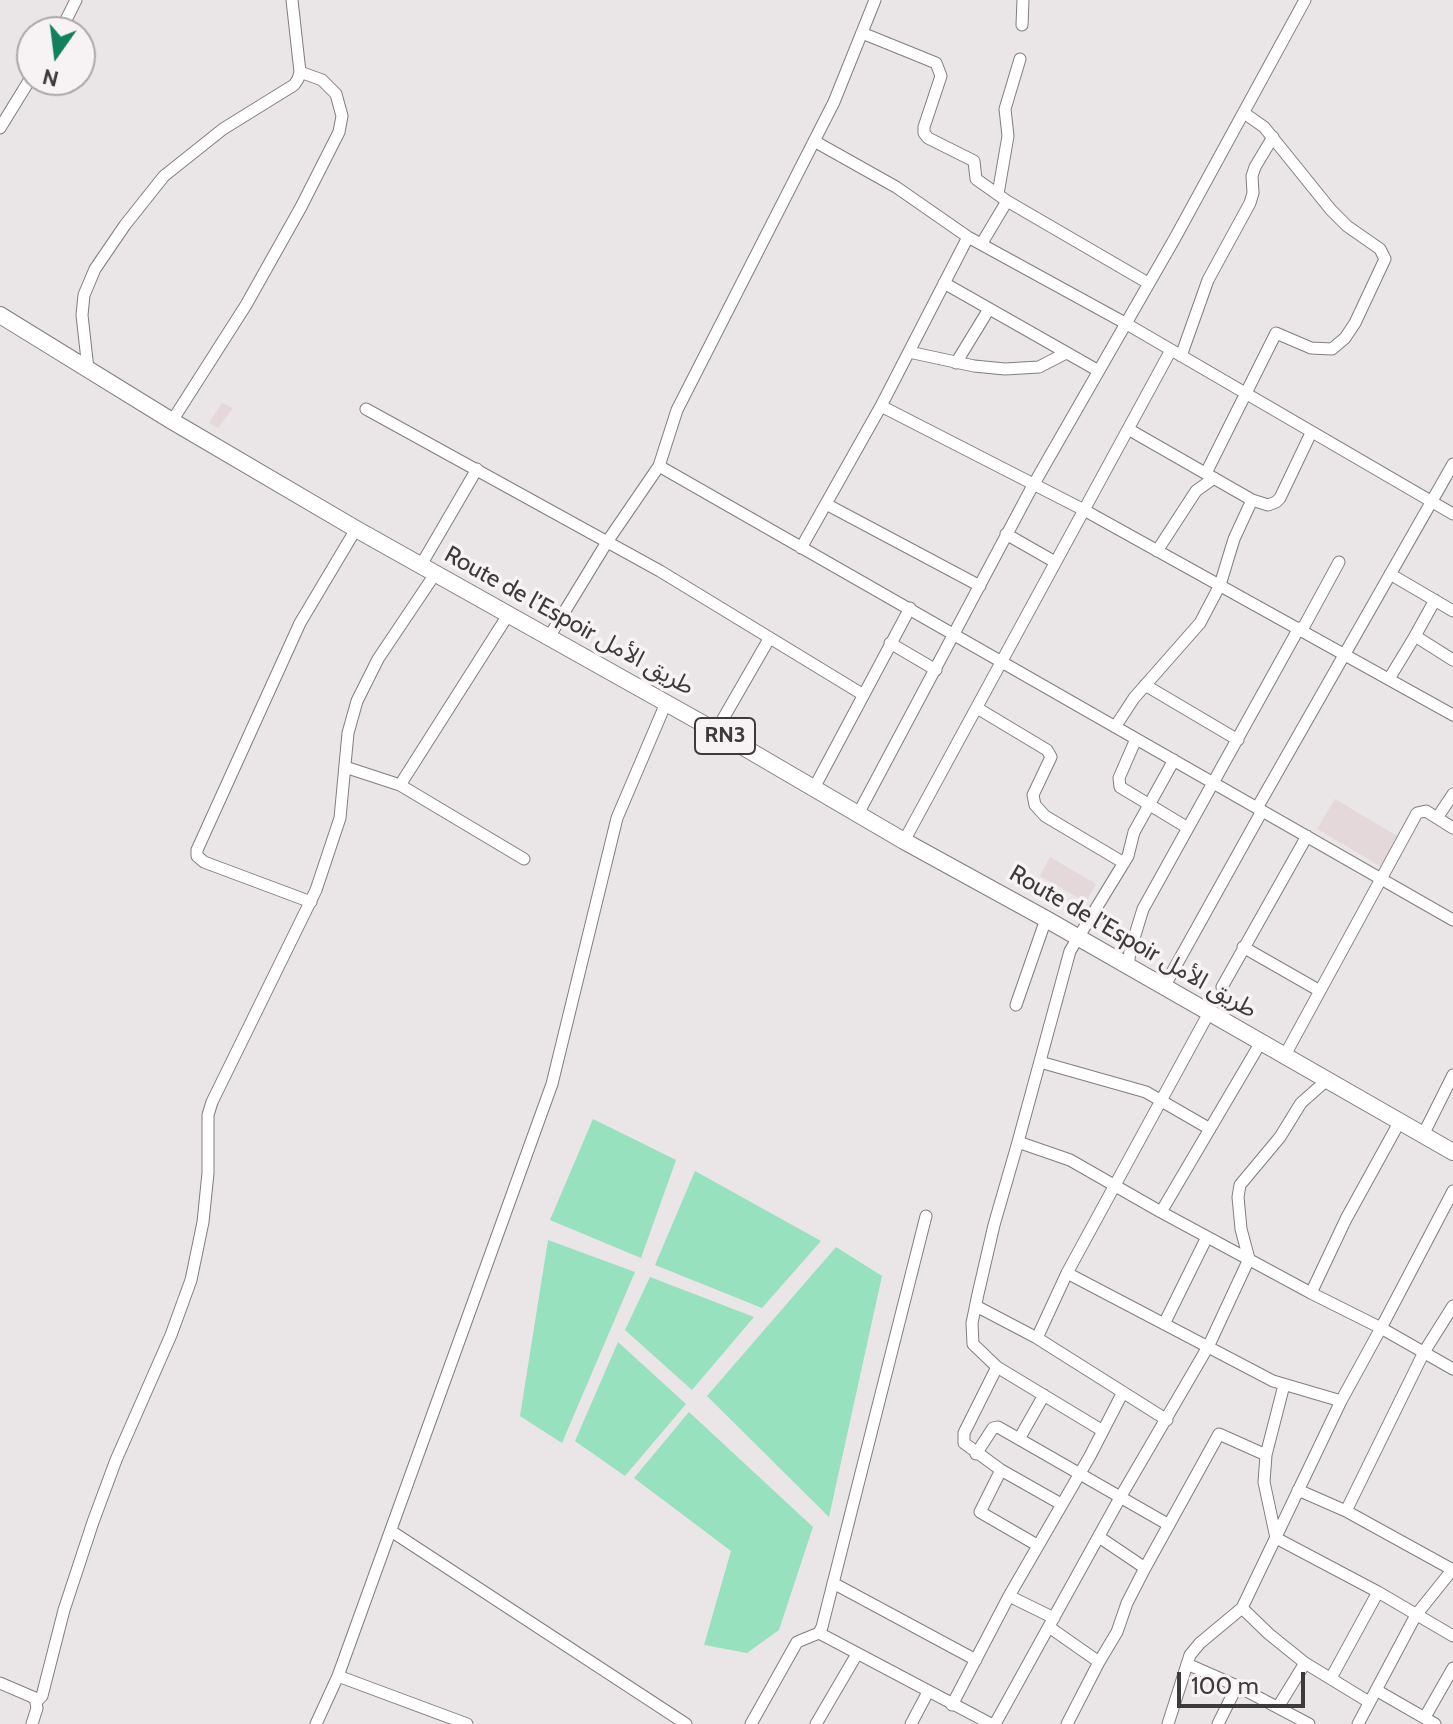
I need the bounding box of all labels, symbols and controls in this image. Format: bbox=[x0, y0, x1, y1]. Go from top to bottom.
north arrow bbox=[16, 16, 96, 96]
text: N bbox=[40, 63, 61, 93]
street label: Route de l’Espoir طريق الأمل bbox=[439, 540, 699, 702]
road number: RN3 bbox=[695, 718, 755, 754]
street label: Route de l’Espoir طريق الأمل bbox=[1004, 859, 1262, 1025]
scale bar bbox=[1181, 1656, 1309, 1706]
text: 100 m bbox=[1191, 1671, 1259, 1700]

